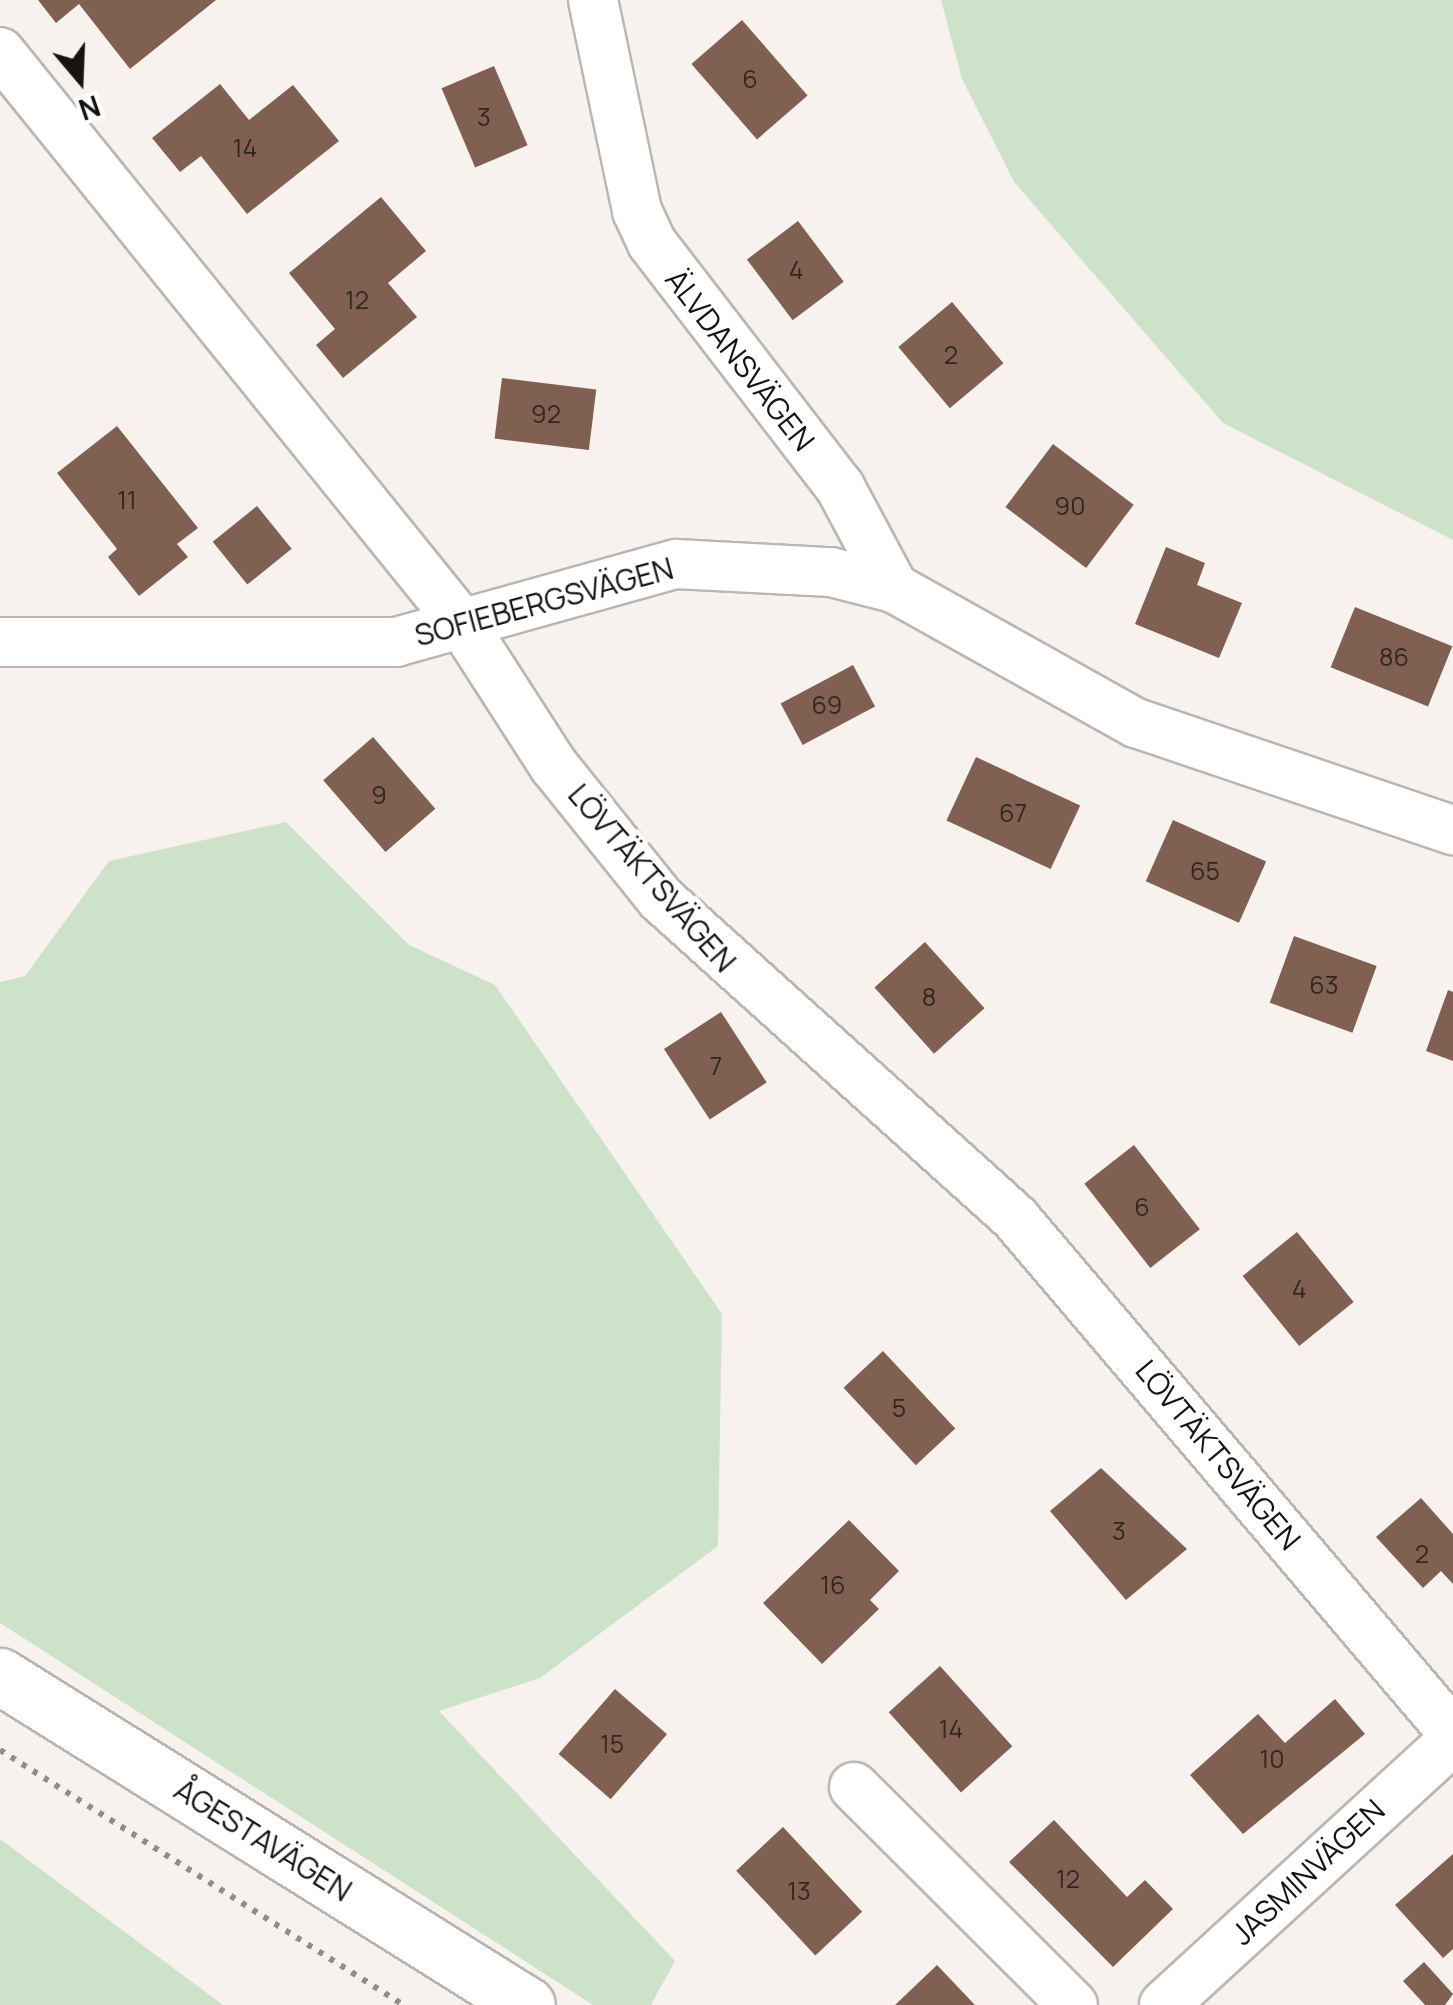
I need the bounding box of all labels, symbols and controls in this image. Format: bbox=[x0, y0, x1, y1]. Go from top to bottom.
north arrow bbox=[30, 30, 130, 130]
house number: 6 bbox=[742, 64, 758, 94]
text: N bbox=[74, 87, 105, 130]
house number: 3 bbox=[477, 102, 491, 132]
house number: 14 bbox=[233, 133, 257, 163]
house number: 4 bbox=[789, 255, 803, 285]
street label: ÄLVDANSVÄGEN bbox=[658, 262, 822, 458]
house number: 12 bbox=[345, 285, 369, 315]
house number: 2 bbox=[944, 340, 958, 370]
house number: 92 bbox=[531, 399, 561, 429]
house number: 11 bbox=[117, 485, 137, 515]
house number: 90 bbox=[1055, 491, 1085, 521]
street label: SOFIEBERGSVÄGEN bbox=[411, 550, 677, 654]
house number: 86 bbox=[1379, 642, 1409, 672]
house number: 69 bbox=[812, 690, 842, 720]
street label: LÖVTÄKTSVÄGEN bbox=[561, 777, 743, 979]
house number: 9 bbox=[371, 780, 387, 810]
house number: 67 bbox=[999, 798, 1027, 828]
house number: 65 bbox=[1190, 856, 1220, 886]
house number: 63 bbox=[1309, 970, 1339, 1000]
house number: 8 bbox=[922, 982, 936, 1012]
house number: 7 bbox=[710, 1051, 722, 1081]
house number: 6 bbox=[1134, 1192, 1150, 1222]
house number: 4 bbox=[1292, 1274, 1306, 1304]
street label: LÖVTÄKTSVÄGEN bbox=[1128, 1353, 1308, 1557]
house number: 5 bbox=[892, 1393, 906, 1423]
house number: 3 bbox=[1112, 1516, 1126, 1546]
house number: 2 bbox=[1415, 1539, 1429, 1569]
house number: 16 bbox=[820, 1570, 846, 1600]
house number: 14 bbox=[939, 1714, 963, 1744]
house number: 15 bbox=[600, 1729, 624, 1759]
house number: 10 bbox=[1260, 1744, 1284, 1774]
street label: ÅGESTAVÄGEN bbox=[168, 1771, 358, 1909]
street label: JASMINVÄGEN bbox=[1224, 1792, 1392, 1952]
house number: 12 bbox=[1056, 1864, 1080, 1894]
house number: 13 bbox=[787, 1876, 811, 1906]

